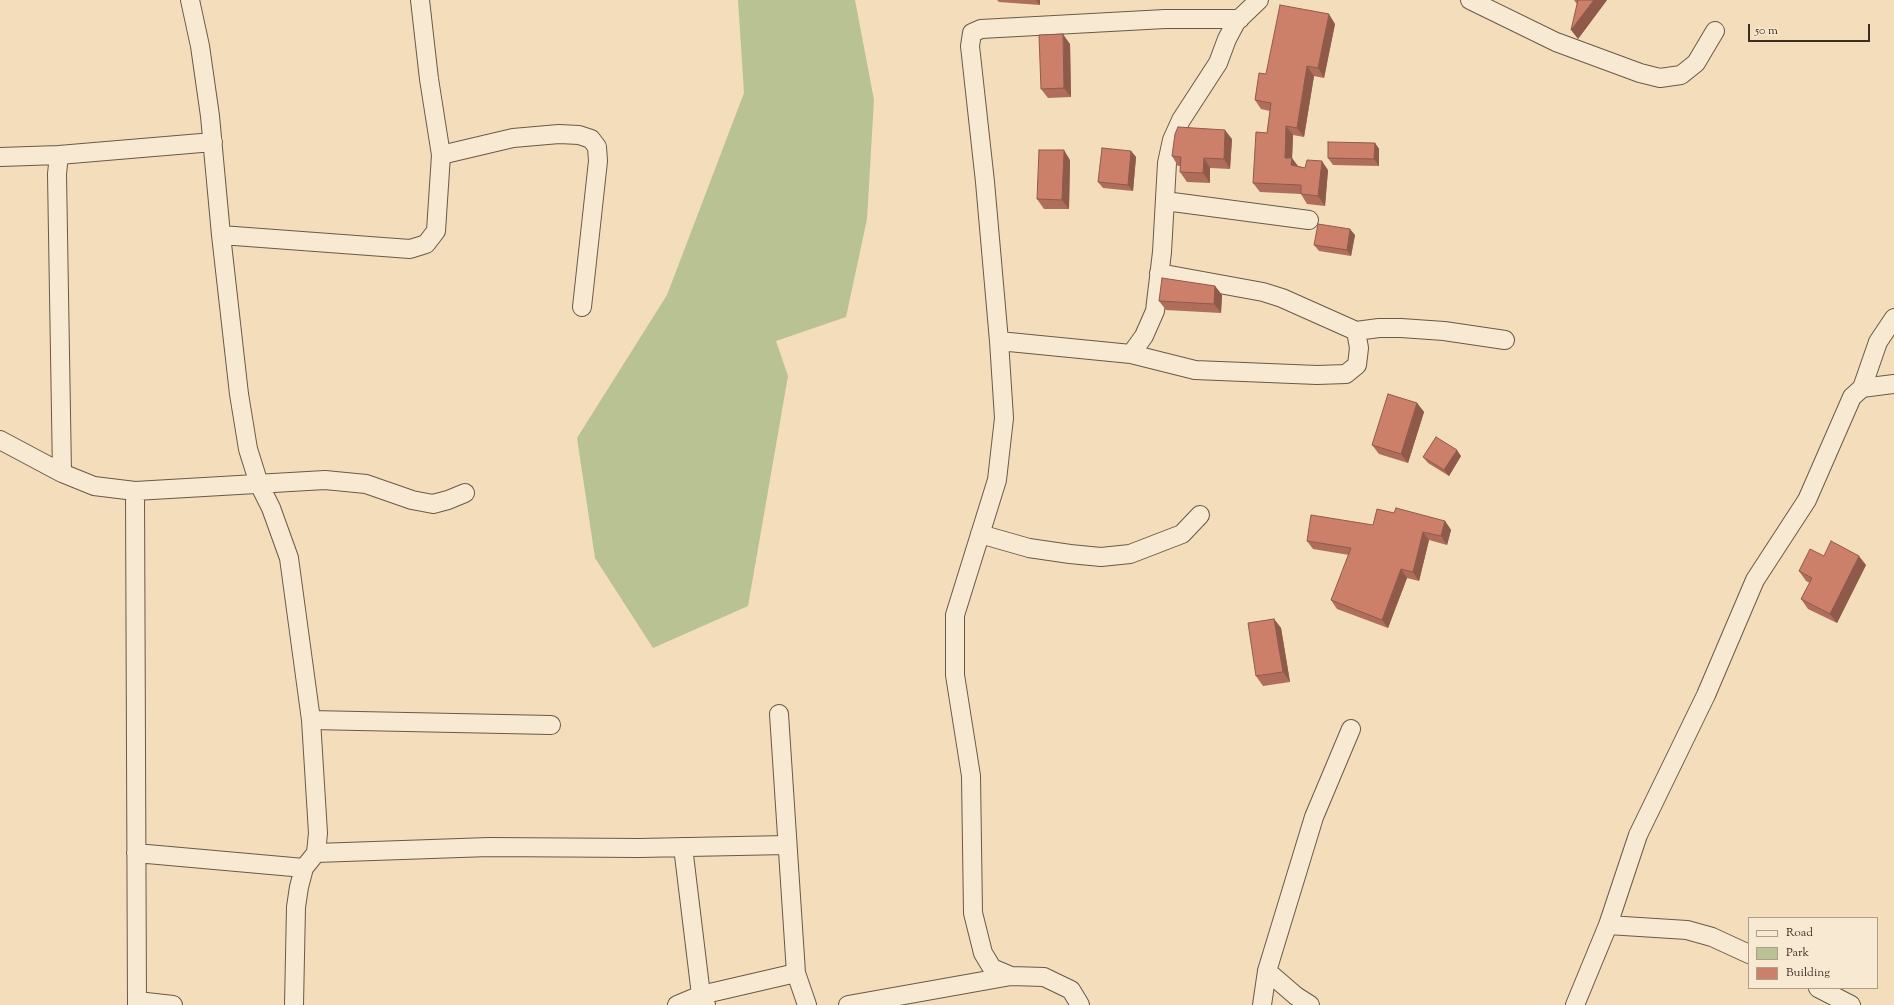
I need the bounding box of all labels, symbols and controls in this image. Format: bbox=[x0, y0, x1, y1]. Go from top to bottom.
scale bar bbox=[1750, 16, 1872, 42]
text: 50 m bbox=[1755, 22, 1778, 40]
legend bbox=[1748, 917, 1878, 989]
text: Road bbox=[1786, 924, 1813, 942]
text: Park bbox=[1786, 944, 1809, 962]
text: Building bbox=[1786, 964, 1830, 982]

